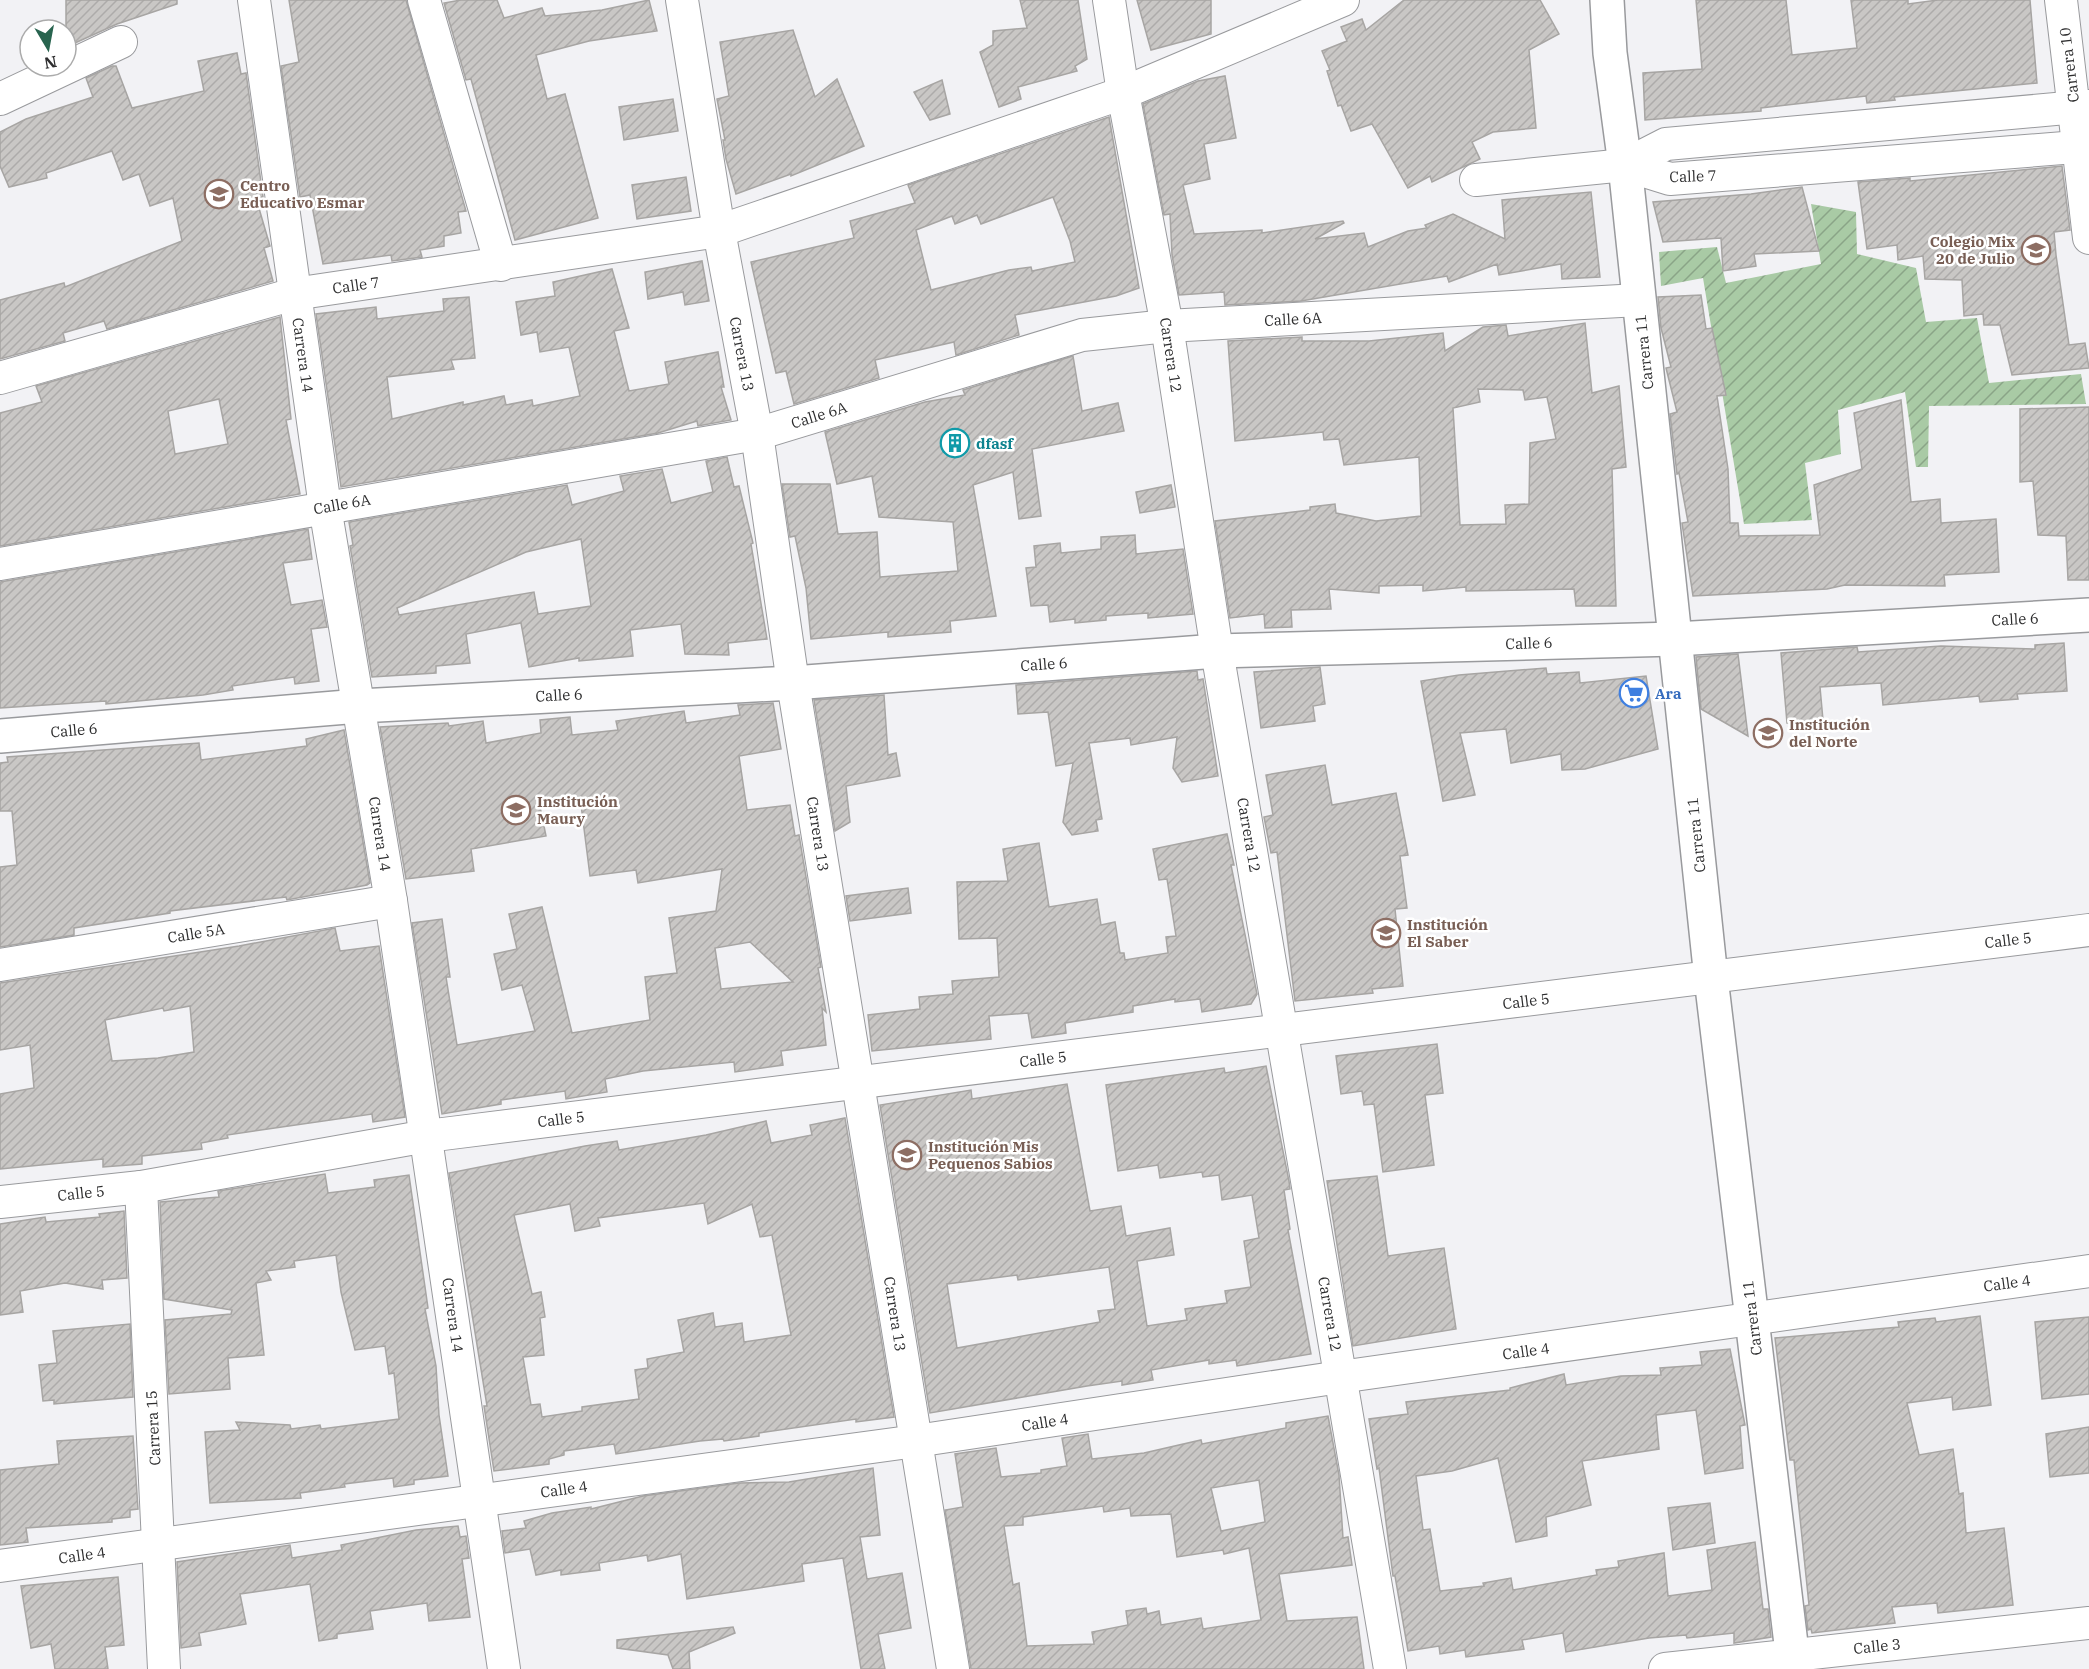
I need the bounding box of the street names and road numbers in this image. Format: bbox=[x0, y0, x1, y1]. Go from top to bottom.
street label: Carrera 10 bbox=[2055, 26, 2083, 104]
street label: Calle 7 bbox=[1669, 166, 1717, 186]
street label: Calle 7 bbox=[331, 272, 381, 298]
street label: Calle 6A bbox=[1264, 308, 1323, 330]
street label: Carrera 11 bbox=[1631, 314, 1657, 390]
street label: Carrera 13 bbox=[725, 315, 759, 393]
street label: Carrera 14 bbox=[288, 316, 318, 394]
street label: Carrera 12 bbox=[1156, 316, 1186, 394]
street label: Calle 6A bbox=[789, 397, 850, 433]
street label: Calle 6A bbox=[312, 490, 373, 518]
street label: Calle 6 bbox=[1991, 608, 2039, 630]
street label: Calle 6 bbox=[1505, 633, 1553, 653]
street label: Calle 6 bbox=[1020, 653, 1068, 675]
street label: Calle 6 bbox=[535, 684, 583, 706]
street label: Calle 6 bbox=[50, 718, 98, 742]
street label: Carrera 14 bbox=[365, 795, 395, 873]
street label: Carrera 13 bbox=[803, 795, 833, 873]
street label: Carrera 12 bbox=[1233, 796, 1265, 874]
street label: Carrera 11 bbox=[1683, 797, 1709, 873]
street label: Calle 5A bbox=[166, 919, 227, 947]
street label: Calle 5 bbox=[1983, 928, 2033, 952]
street label: Calle 5 bbox=[1501, 989, 1551, 1013]
street label: Calle 5 bbox=[1018, 1047, 1068, 1071]
street label: Calle 5 bbox=[536, 1107, 586, 1131]
street label: Calle 5 bbox=[56, 1181, 106, 1205]
street label: Calle 4 bbox=[1982, 1270, 2032, 1296]
street label: Carrera 13 bbox=[880, 1275, 910, 1353]
street label: Carrera 12 bbox=[1314, 1275, 1346, 1353]
street label: Carrera 14 bbox=[438, 1276, 468, 1354]
street label: Carrera 11 bbox=[1738, 1279, 1766, 1357]
street label: Calle 4 bbox=[1501, 1338, 1551, 1364]
street label: Carrera 15 bbox=[142, 1390, 164, 1466]
street label: Calle 4 bbox=[1020, 1409, 1070, 1435]
street label: Calle 4 bbox=[539, 1476, 589, 1502]
street label: Calle 4 bbox=[57, 1542, 107, 1568]
street label: Calle 3 bbox=[1852, 1634, 1902, 1658]

